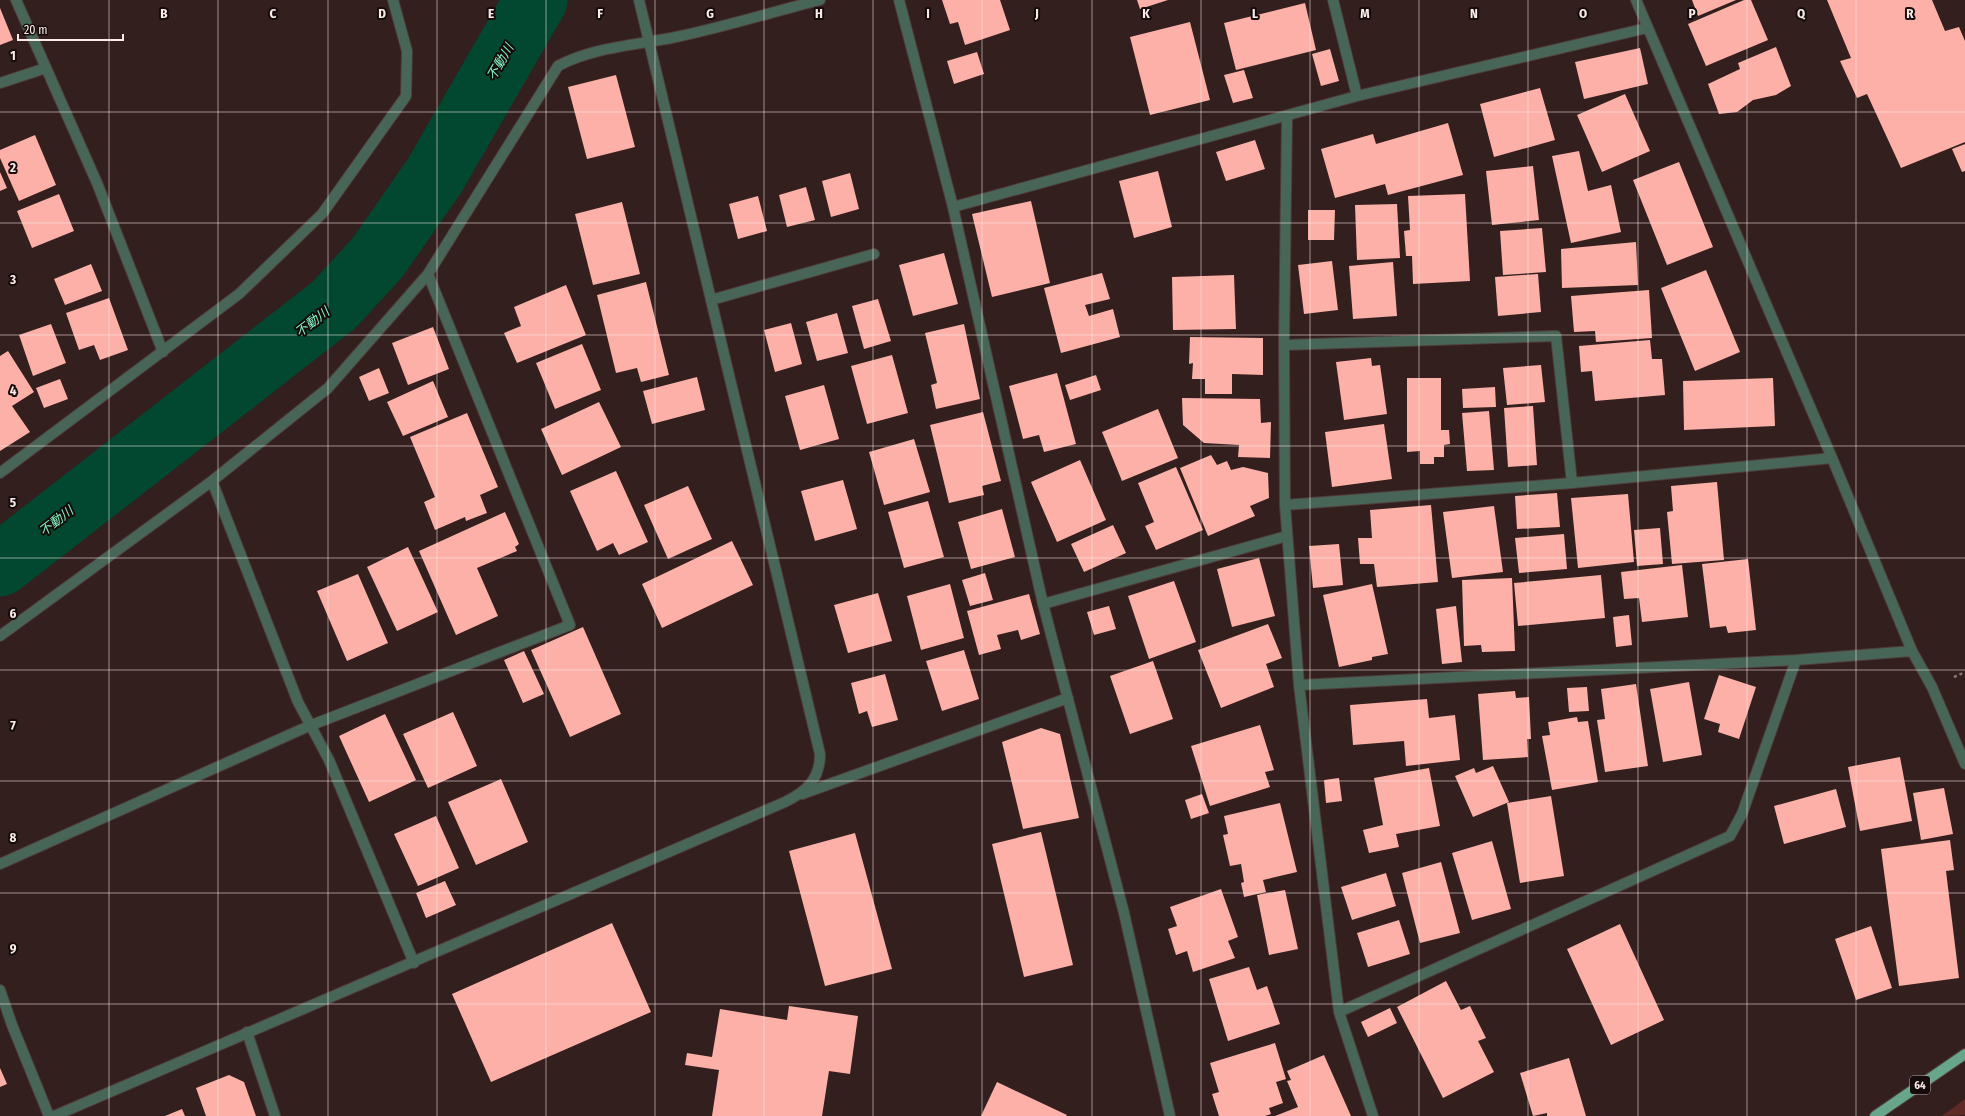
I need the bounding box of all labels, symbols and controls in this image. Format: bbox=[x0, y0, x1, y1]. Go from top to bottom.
text: B bbox=[160, 6, 168, 21]
text: C bbox=[270, 6, 277, 21]
text: D bbox=[378, 6, 386, 21]
text: E bbox=[488, 6, 494, 21]
text: F bbox=[597, 6, 603, 21]
text: G bbox=[706, 6, 714, 21]
text: H bbox=[815, 6, 823, 21]
text: I bbox=[926, 6, 930, 21]
text: J bbox=[1034, 6, 1039, 21]
text: K bbox=[1142, 6, 1150, 21]
text: L bbox=[1252, 6, 1258, 21]
text: M bbox=[1360, 6, 1370, 21]
text: N bbox=[1470, 6, 1478, 21]
text: O bbox=[1579, 6, 1587, 21]
text: P bbox=[1688, 6, 1696, 21]
text: Q bbox=[1797, 6, 1806, 21]
text: R bbox=[1906, 6, 1914, 21]
scale bar bbox=[18, 16, 123, 42]
text: 20 m bbox=[24, 23, 48, 37]
water label: 不動川 bbox=[484, 40, 517, 83]
text: 1 bbox=[10, 48, 16, 63]
text: 2 bbox=[9, 160, 16, 175]
text: 3 bbox=[9, 272, 16, 287]
water label: 不動川 bbox=[292, 303, 334, 340]
text: 4 bbox=[10, 383, 17, 398]
text: 5 bbox=[10, 495, 16, 510]
water label: 不動川 bbox=[36, 502, 78, 539]
text: 6 bbox=[10, 606, 17, 621]
text: 7 bbox=[10, 718, 16, 733]
text: 8 bbox=[10, 830, 17, 845]
text: 9 bbox=[10, 941, 17, 956]
road number: 64 bbox=[1910, 1076, 1930, 1094]

